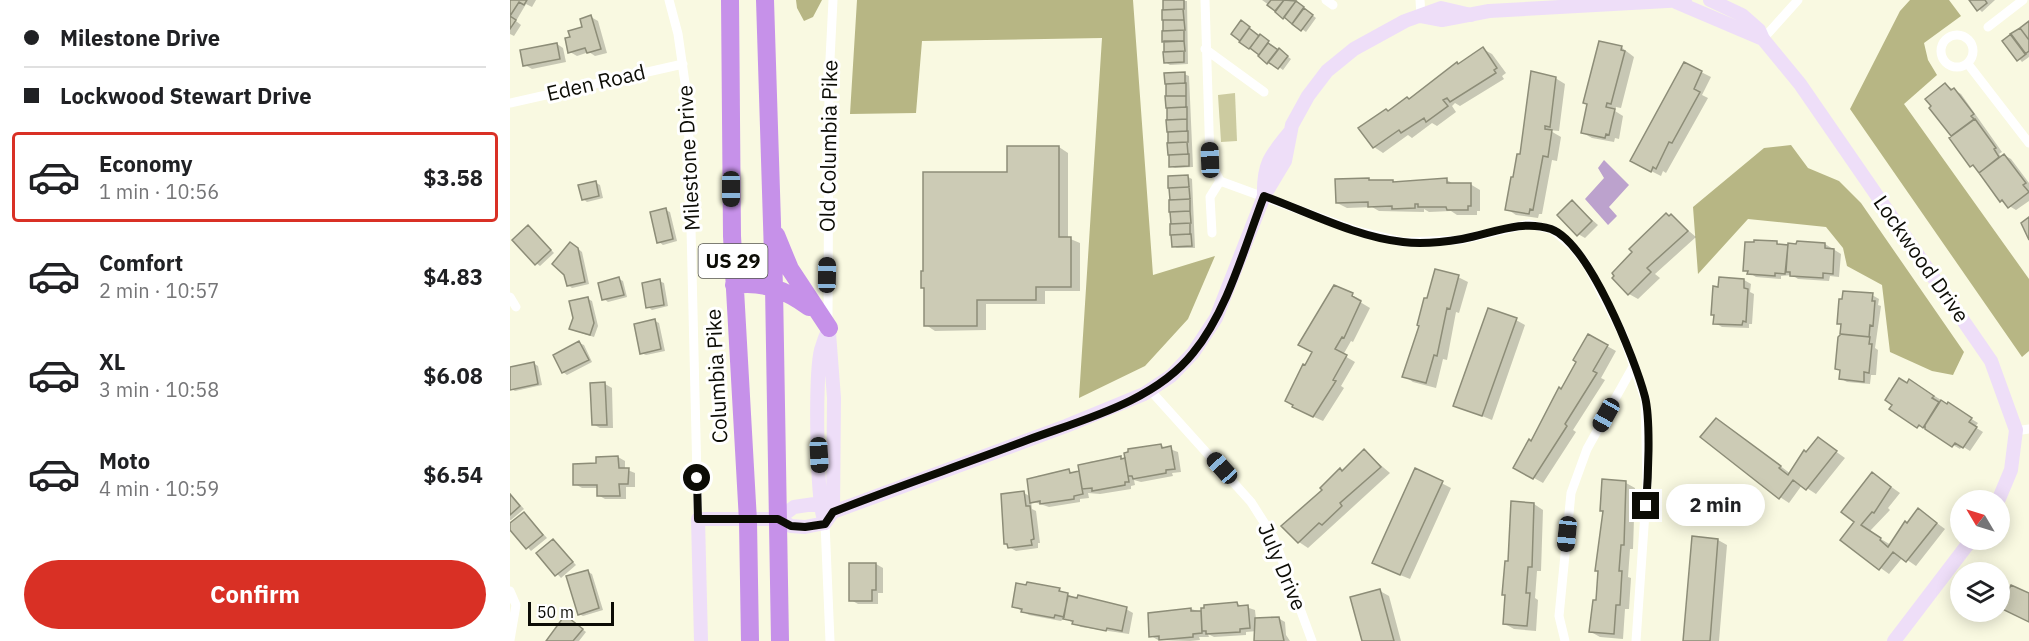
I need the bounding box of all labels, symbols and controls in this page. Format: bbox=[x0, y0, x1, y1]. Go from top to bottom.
text: Milestone Drive bbox=[60, 23, 220, 52]
street label: Eden Road bbox=[543, 57, 648, 107]
street label: Old Columbia Pike bbox=[812, 60, 844, 232]
text: Lockwood Stewart Drive bbox=[60, 81, 312, 110]
street label: Milestone Drive bbox=[670, 85, 706, 232]
car bbox=[1200, 142, 1220, 178]
text: Economy bbox=[99, 149, 193, 178]
icon: car bbox=[27, 150, 81, 204]
text: $3.58 bbox=[423, 163, 483, 192]
car bbox=[722, 171, 740, 207]
text: 1 min · 10:56 bbox=[99, 178, 219, 205]
street label: Lockwood Drive bbox=[1868, 189, 1976, 328]
road number: US 29 bbox=[698, 244, 768, 278]
text: Comfort bbox=[99, 248, 183, 277]
icon: car bbox=[27, 249, 81, 303]
car bbox=[818, 257, 836, 293]
text: $4.83 bbox=[423, 262, 483, 291]
text: 2 min · 10:57 bbox=[99, 277, 219, 304]
street label: Columbia Pike bbox=[698, 308, 734, 444]
text: XL bbox=[99, 347, 125, 376]
icon: car bbox=[27, 348, 81, 402]
text: $6.08 bbox=[423, 361, 483, 390]
text: 3 min · 10:58 bbox=[99, 376, 219, 403]
car bbox=[1589, 395, 1623, 435]
car bbox=[809, 437, 829, 473]
text: Moto bbox=[99, 446, 150, 475]
icon: car bbox=[27, 447, 81, 501]
car bbox=[1203, 449, 1241, 487]
text: $6.54 bbox=[423, 460, 483, 489]
route start bbox=[683, 464, 710, 491]
text: 4 min · 10:59 bbox=[99, 475, 219, 502]
callout: 2 min bbox=[1667, 485, 1766, 527]
north arrow bbox=[1950, 490, 2010, 550]
map controls bbox=[1950, 490, 2010, 622]
text: 2 min bbox=[1689, 491, 1742, 518]
route end bbox=[1632, 492, 1659, 519]
car bbox=[1556, 515, 1578, 553]
street label: July Drive bbox=[1252, 519, 1314, 615]
button: Confirm bbox=[24, 560, 486, 629]
button: layers bbox=[1950, 562, 2010, 622]
scale bar bbox=[528, 599, 614, 626]
text: 50 m bbox=[537, 602, 574, 622]

